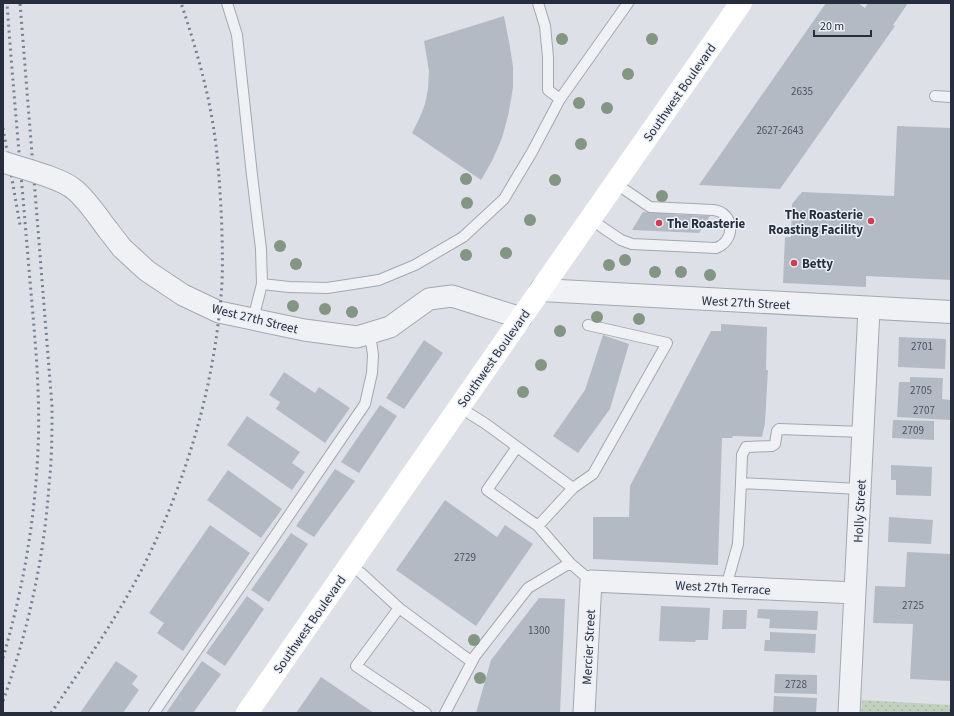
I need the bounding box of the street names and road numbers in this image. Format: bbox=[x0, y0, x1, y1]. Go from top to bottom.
street label: Southwest Boulevard bbox=[639, 40, 720, 145]
street label: West 27th Street bbox=[701, 292, 791, 314]
street label: West 27th Street bbox=[210, 300, 300, 339]
street label: Southwest Boulevard bbox=[453, 306, 534, 411]
street label: Holly Street bbox=[849, 478, 871, 543]
street label: Southwest Boulevard bbox=[269, 572, 350, 677]
street label: West 27th Terrace bbox=[675, 577, 771, 599]
street label: Mercier Street bbox=[578, 608, 600, 685]

